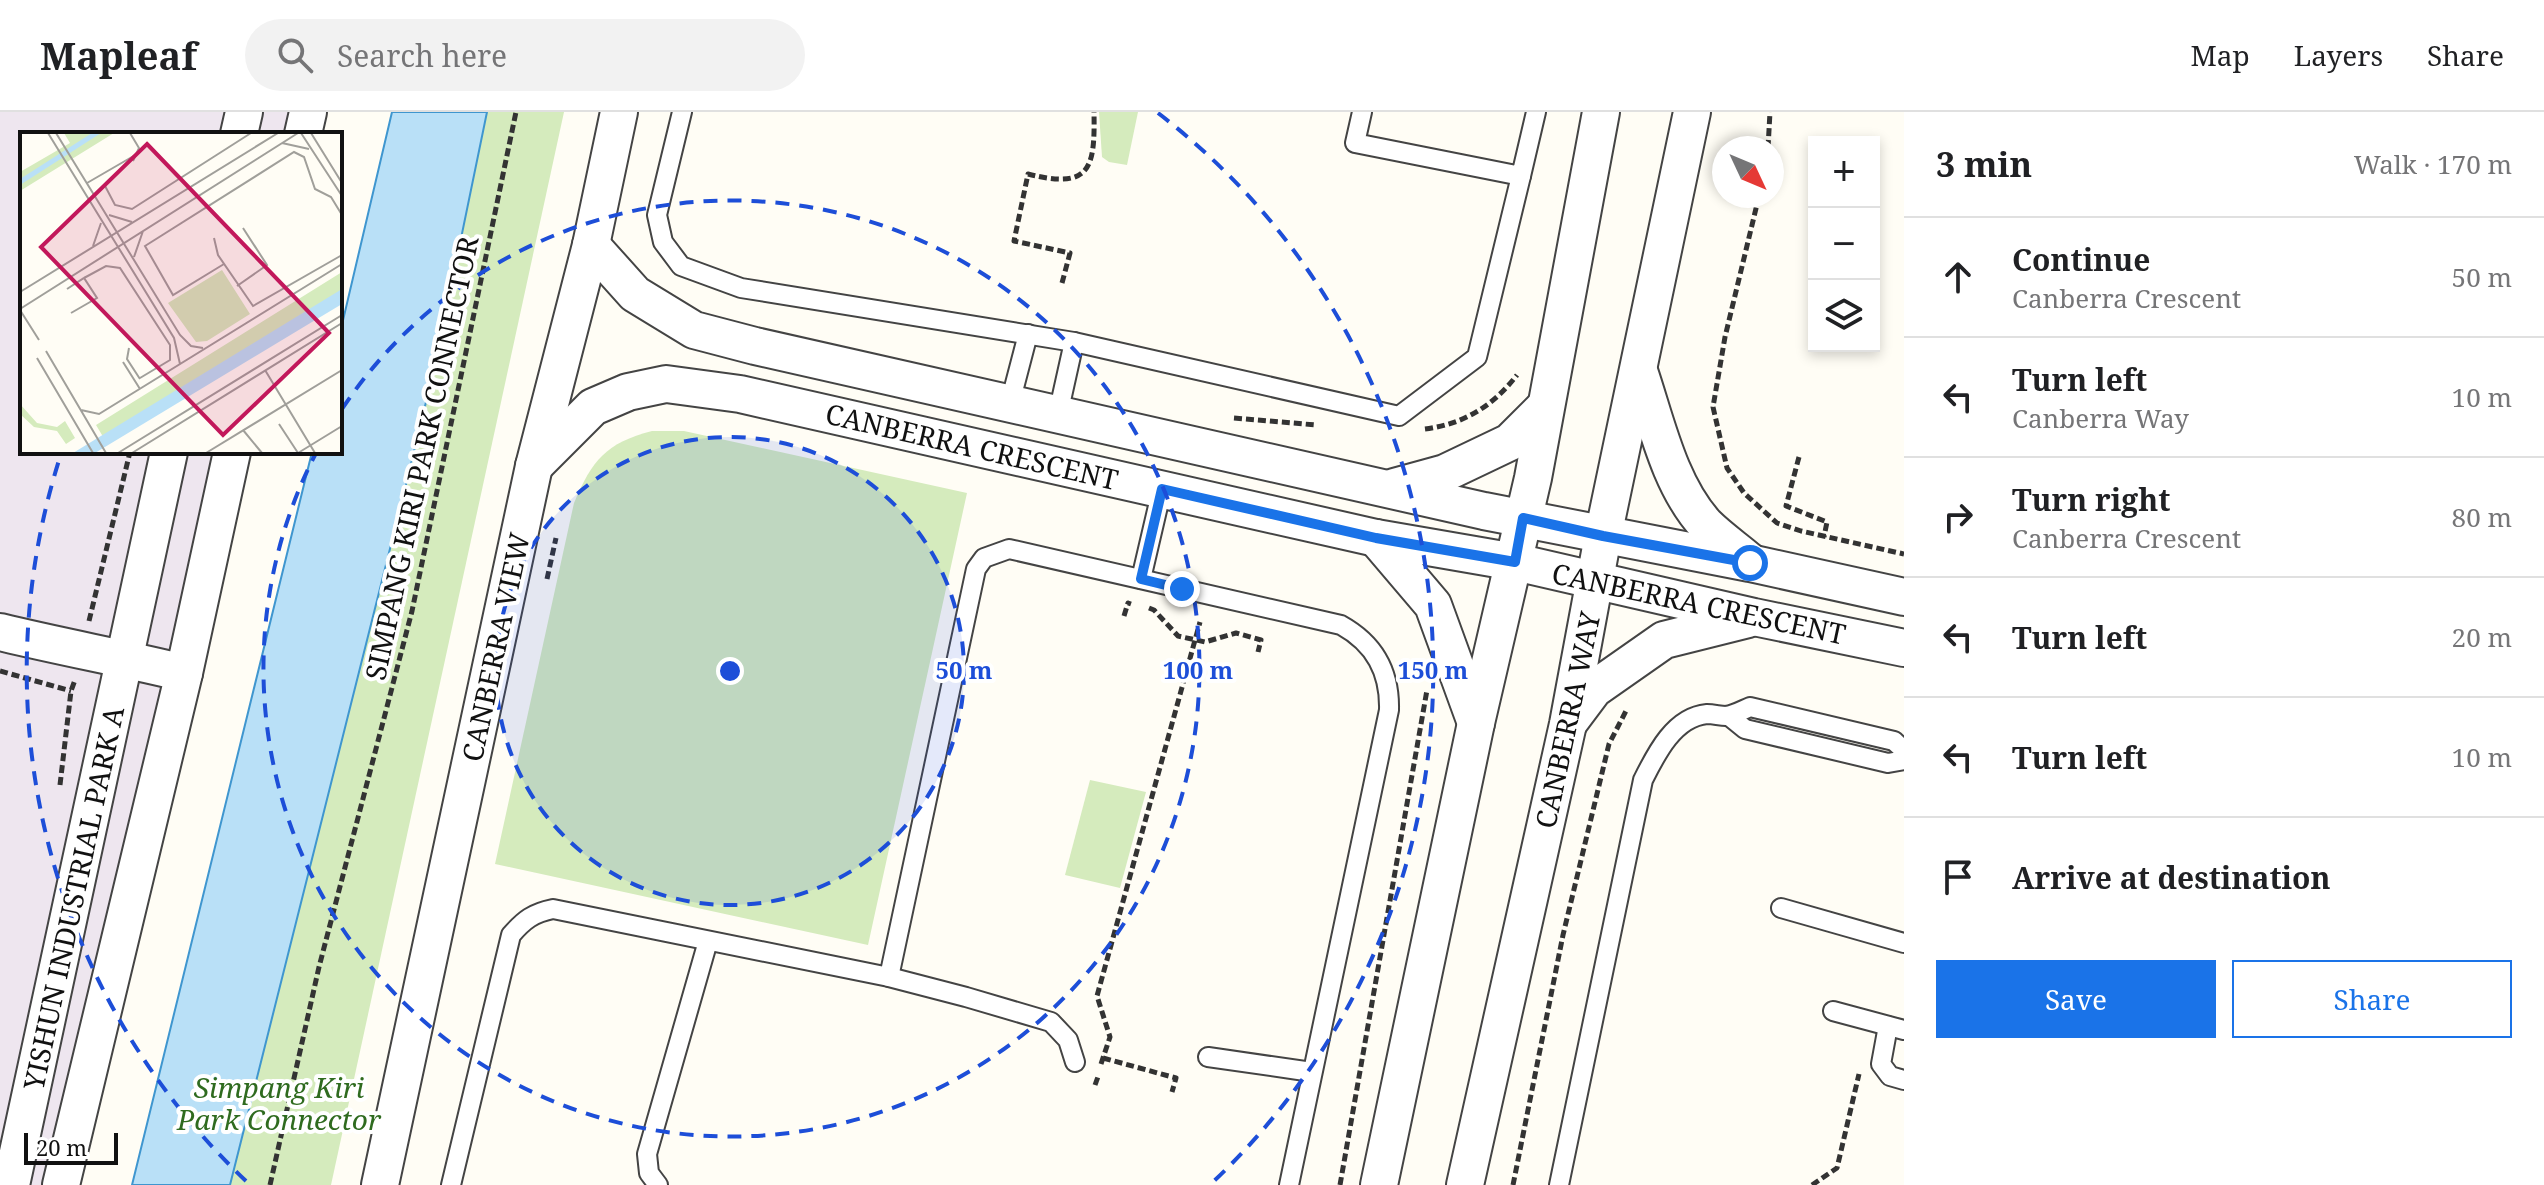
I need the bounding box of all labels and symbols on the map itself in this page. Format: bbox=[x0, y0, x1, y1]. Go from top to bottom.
inset map bbox=[20, 132, 342, 454]
north arrow bbox=[1712, 136, 1784, 208]
street label: SIMPANG KIRI PARK CONNECTOR bbox=[355, 232, 487, 684]
street label: CANBERRA CRESCENT bbox=[822, 394, 1122, 498]
street label: CANBERRA VIEW bbox=[452, 528, 538, 765]
route start bbox=[1732, 545, 1768, 581]
street label: CANBERRA CRESCENT bbox=[1549, 553, 1849, 653]
route end bbox=[1164, 571, 1200, 607]
street label: CANBERRA WAY bbox=[1525, 608, 1609, 832]
text: 50 m bbox=[935, 653, 993, 686]
text: 100 m bbox=[1163, 653, 1234, 686]
text: 150 m bbox=[1398, 653, 1469, 686]
centre of rings bbox=[716, 657, 744, 685]
street label: YISHUN INDUSTRIAL PARK A bbox=[14, 702, 132, 1094]
park label: Simpang Kiri Park Connector bbox=[176, 1068, 382, 1138]
scale bar bbox=[24, 1129, 118, 1165]

